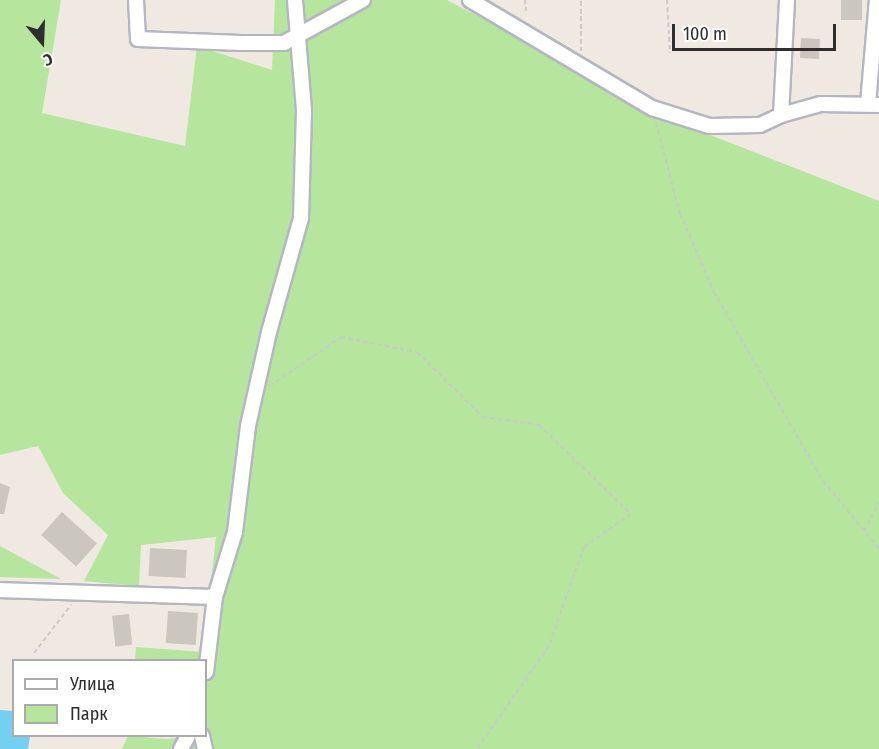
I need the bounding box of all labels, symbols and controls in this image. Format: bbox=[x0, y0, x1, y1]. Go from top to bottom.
north arrow bbox=[12, 12, 72, 72]
scale bar bbox=[675, 12, 838, 50]
text: 100 m bbox=[683, 23, 727, 45]
text: С bbox=[41, 49, 55, 70]
legend bbox=[12, 659, 207, 737]
text: Улица bbox=[70, 673, 115, 695]
text: Парк bbox=[70, 703, 108, 725]

